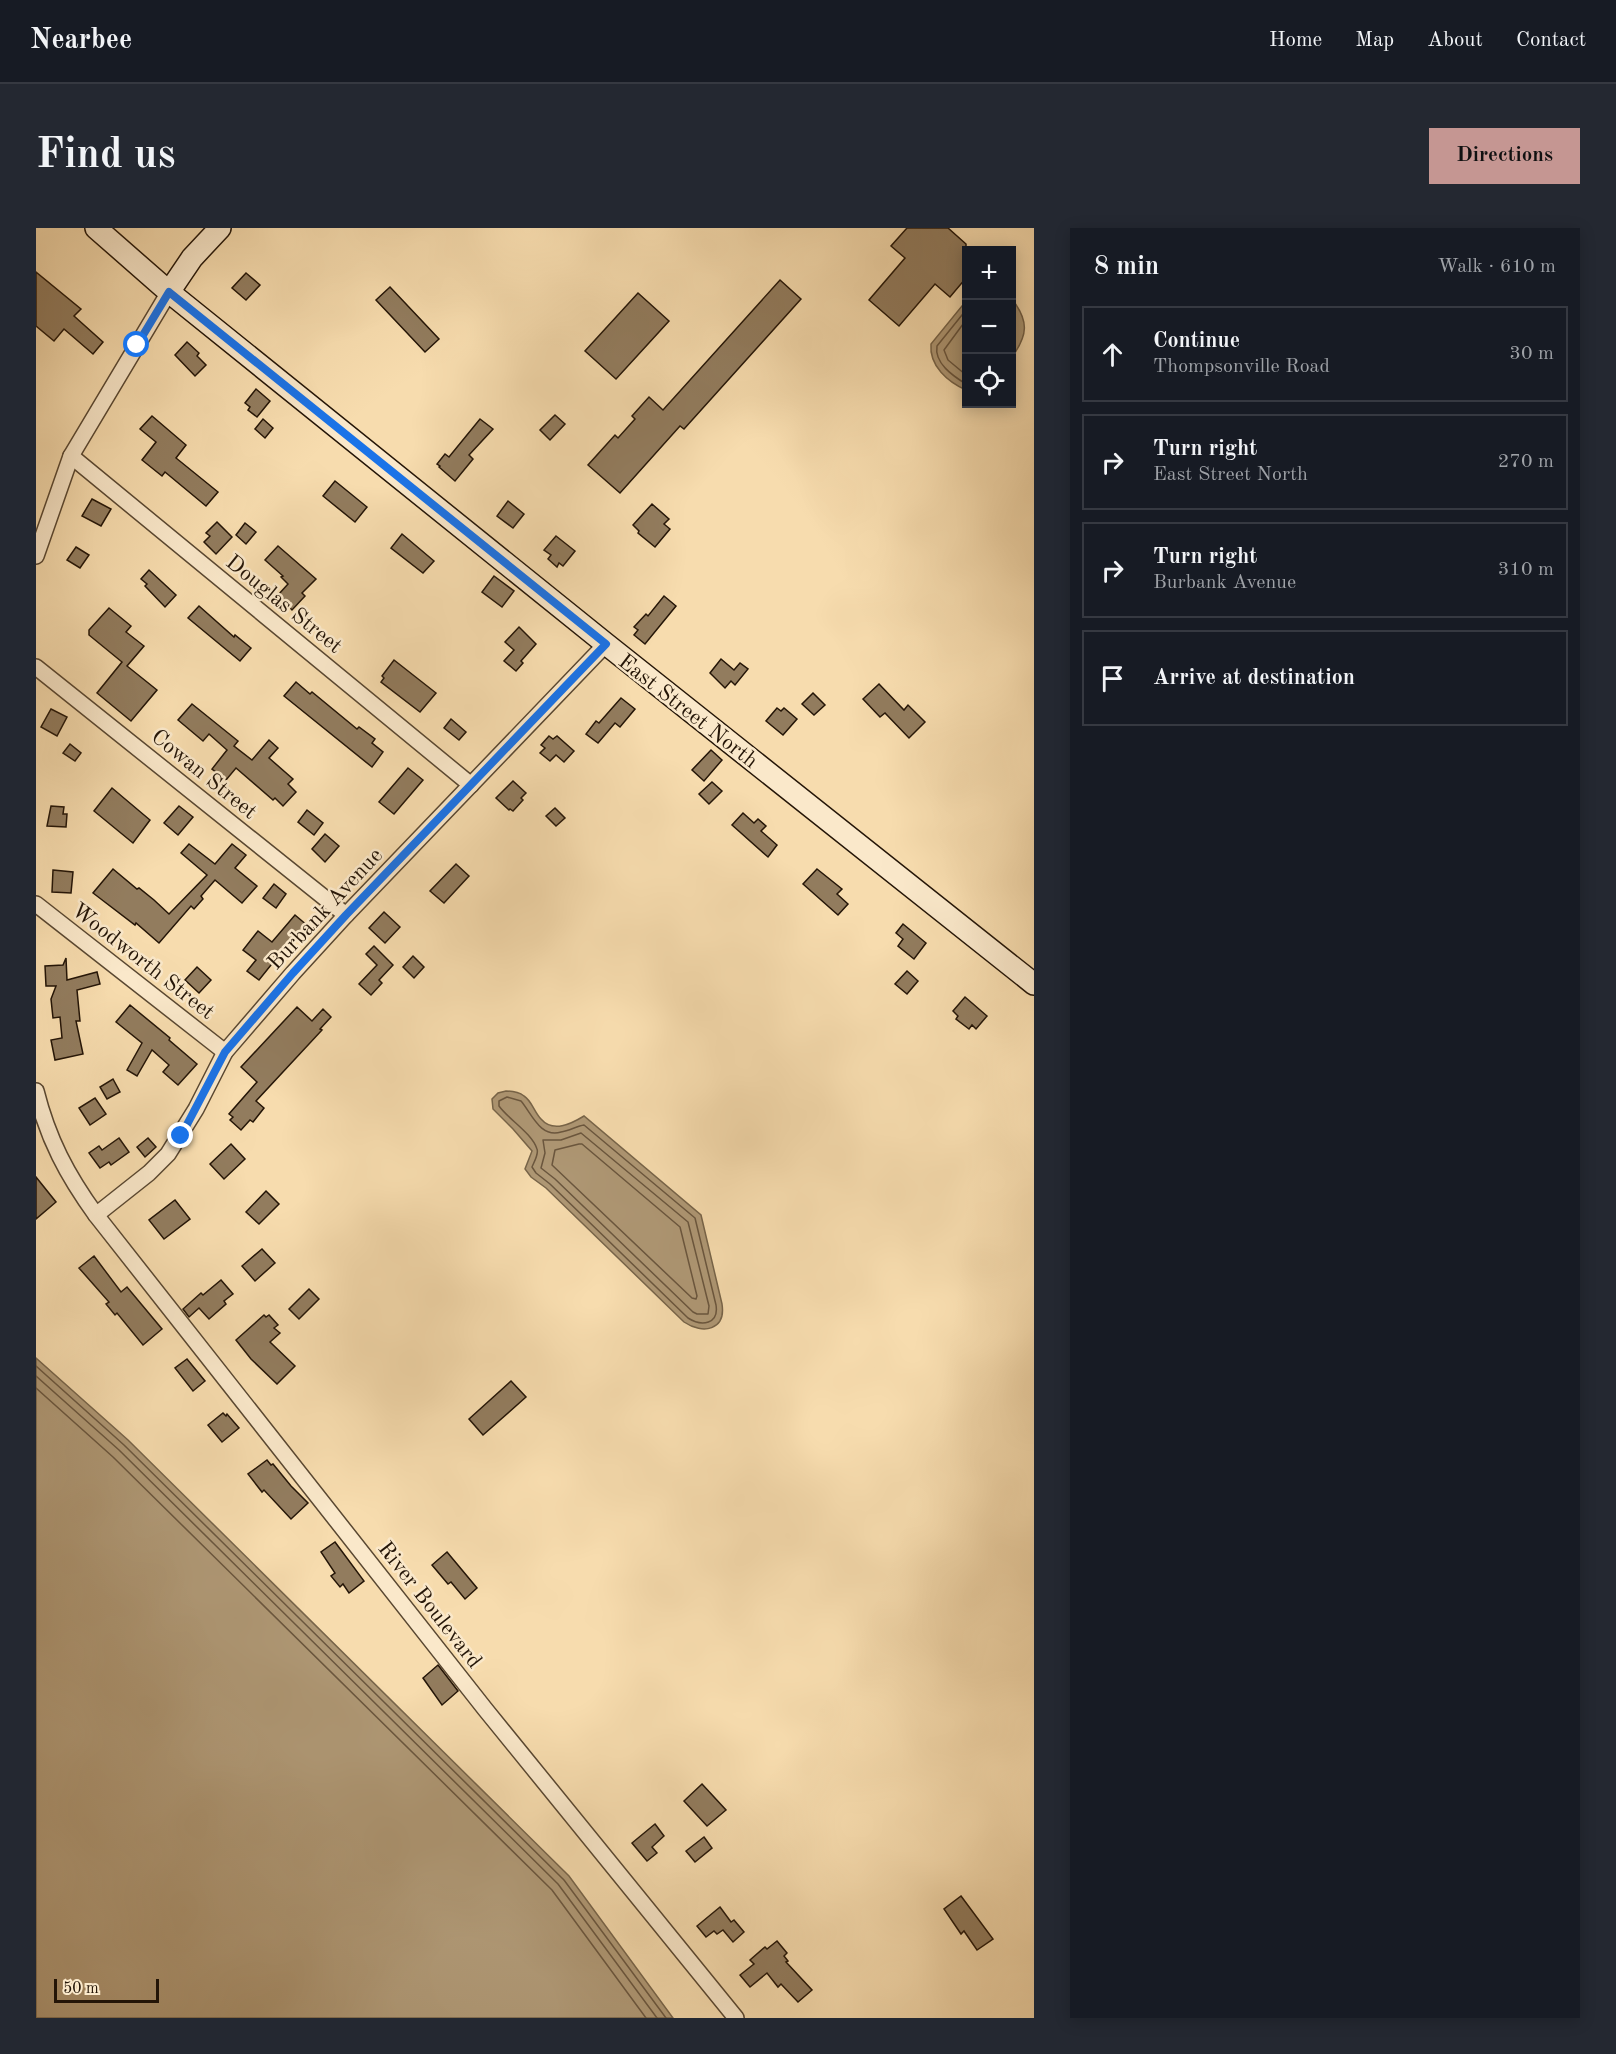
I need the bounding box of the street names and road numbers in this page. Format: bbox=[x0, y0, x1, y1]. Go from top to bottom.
street label: Douglas Street bbox=[221, 551, 346, 658]
street label: East Street North bbox=[614, 650, 762, 773]
street label: Cowan Street bbox=[147, 725, 261, 824]
street label: Burbank Avenue bbox=[264, 844, 387, 974]
street label: Woodworth Street bbox=[67, 899, 218, 1024]
street label: River Boulevard bbox=[373, 1538, 485, 1673]

